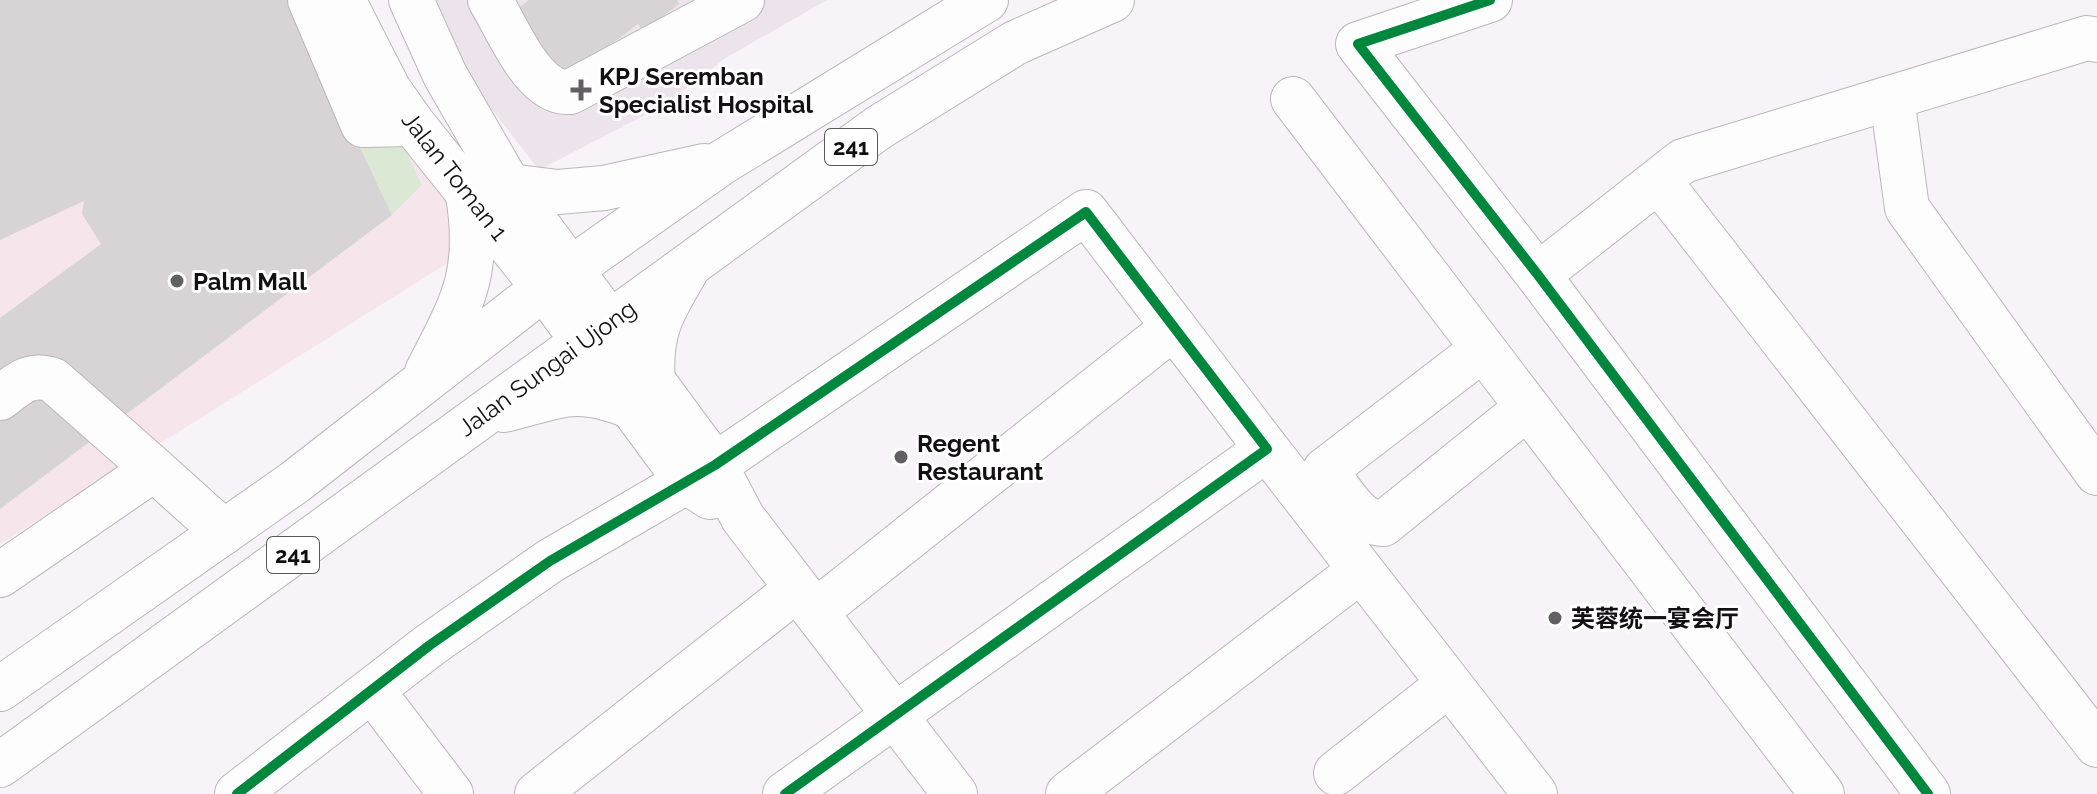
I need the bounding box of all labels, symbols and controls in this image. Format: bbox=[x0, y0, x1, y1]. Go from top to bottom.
place label: KPJ Seremban Specialist Hospital bbox=[599, 62, 814, 119]
marker: KPJ Seremban Specialist Hospital bbox=[570, 79, 592, 101]
street label: Jalan Toman 1 bbox=[396, 106, 514, 246]
road number: 241 bbox=[825, 129, 877, 165]
place label: Palm Mall bbox=[193, 267, 307, 296]
marker: Palm Mall bbox=[168, 272, 186, 290]
street label: Jalan Sungai Ujong bbox=[452, 294, 642, 442]
place label: Regent Restaurant bbox=[917, 429, 1043, 486]
marker: Regent Restaurant bbox=[892, 448, 910, 466]
road number: 241 bbox=[267, 537, 319, 573]
place label: 芙蓉统一宴会厅 bbox=[1571, 604, 1739, 633]
marker: 芙蓉统一宴会厅 bbox=[1546, 609, 1564, 627]

